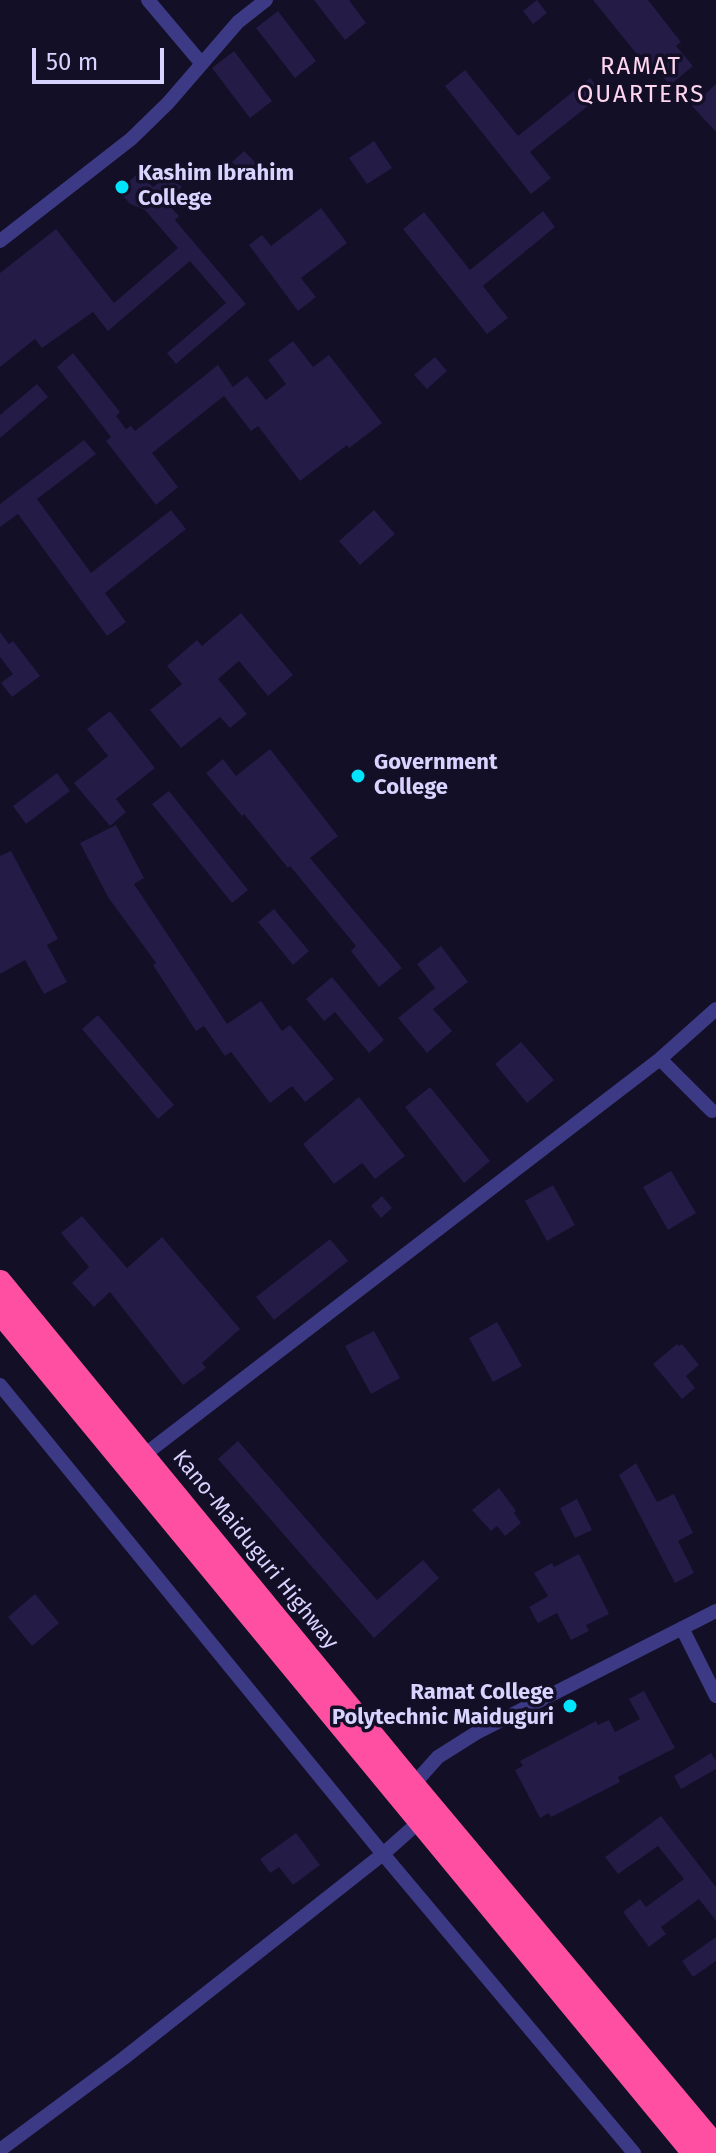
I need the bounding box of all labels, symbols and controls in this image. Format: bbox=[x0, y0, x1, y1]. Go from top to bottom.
scale bar bbox=[36, 32, 168, 82]
text: 50 m bbox=[46, 48, 98, 76]
district label: RAMAT QUARTERS bbox=[577, 53, 705, 109]
place label: Kashim Ibrahim College bbox=[138, 161, 294, 212]
marker: Kashim Ibrahim College bbox=[113, 178, 131, 196]
place label: Government College bbox=[374, 750, 498, 802]
marker: Government College bbox=[349, 767, 367, 785]
street label: Kano-Maiduguri Highway bbox=[167, 1445, 343, 1655]
place label: Ramat College Polytechnic Maiduguri bbox=[332, 1680, 554, 1732]
marker: Ramat College Polytechnic Maiduguri bbox=[561, 1697, 579, 1715]

